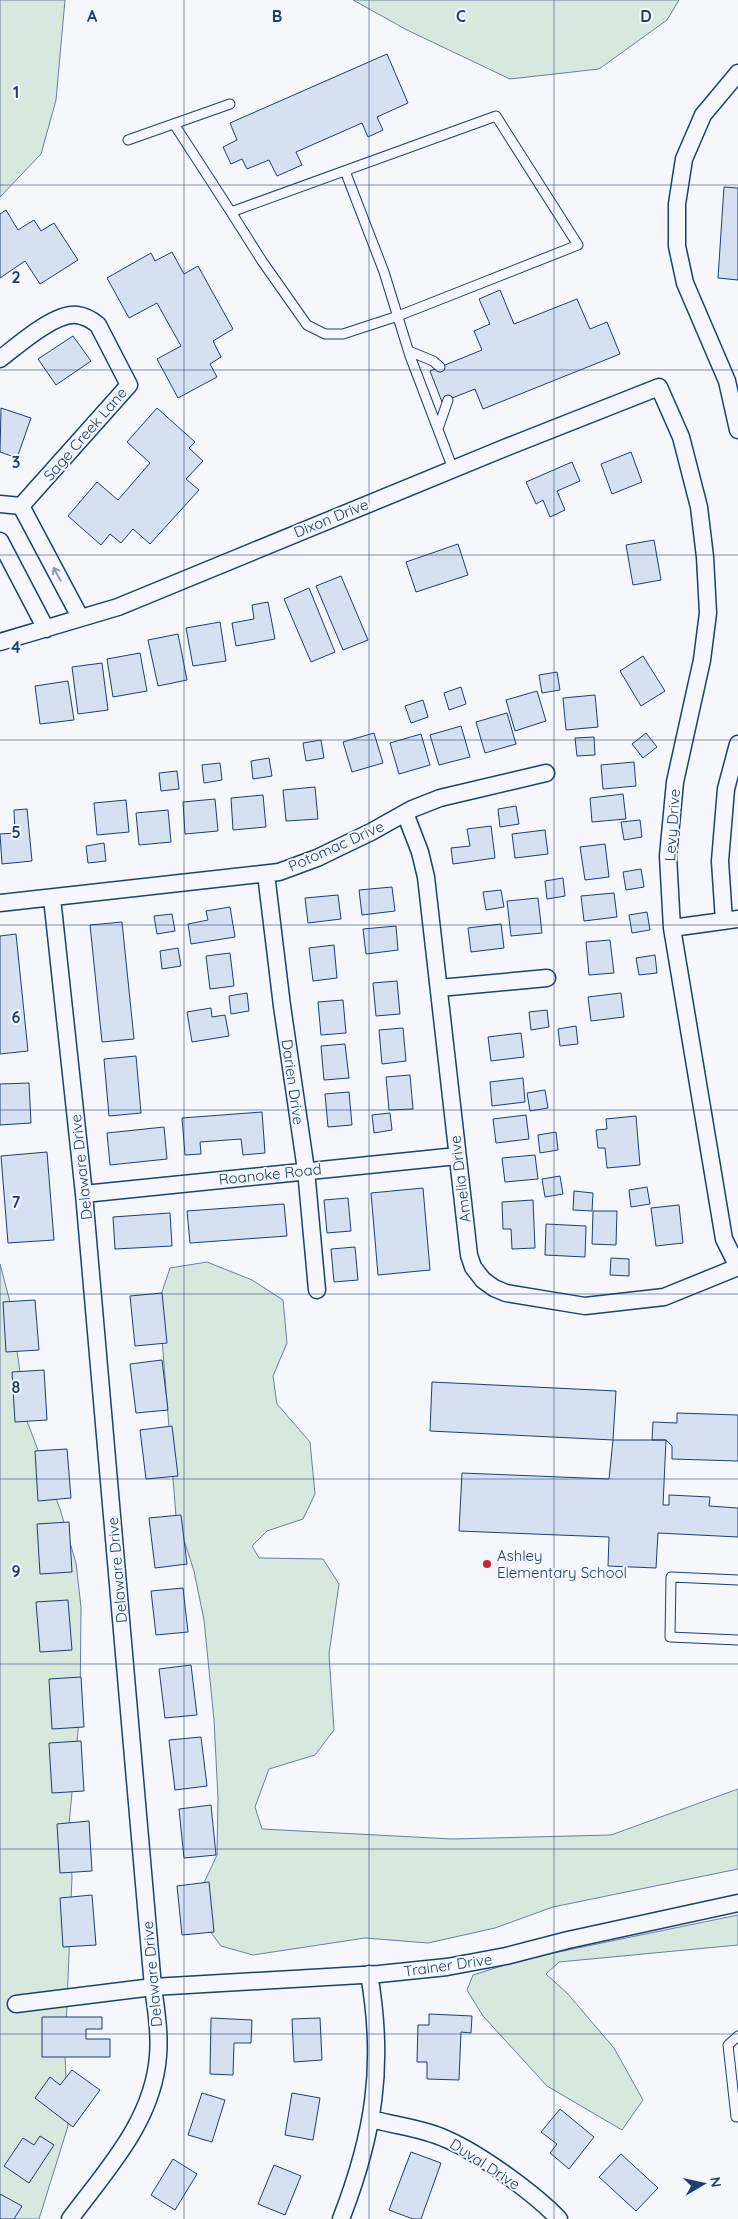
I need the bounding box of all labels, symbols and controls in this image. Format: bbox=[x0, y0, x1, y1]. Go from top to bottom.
text: A bbox=[87, 6, 98, 26]
text: B bbox=[272, 6, 282, 26]
text: C bbox=[456, 6, 466, 26]
text: D bbox=[640, 6, 652, 26]
text: 1 bbox=[13, 82, 19, 102]
text: 2 bbox=[11, 267, 21, 287]
street label: Sage Creek Lane bbox=[39, 383, 131, 485]
text: 3 bbox=[12, 452, 20, 472]
street label: Dixon Drive bbox=[291, 494, 371, 542]
one-way arrow bbox=[52, 567, 61, 582]
text: 4 bbox=[11, 637, 21, 657]
street label: Levy Drive bbox=[660, 788, 684, 862]
street label: Potomac Drive bbox=[285, 816, 387, 876]
text: 5 bbox=[11, 822, 21, 842]
text: 6 bbox=[12, 1007, 21, 1027]
street label: Darien Drive bbox=[278, 1038, 308, 1126]
street label: Delaware Drive bbox=[66, 1113, 96, 1221]
street label: Amelia Drive bbox=[445, 1134, 475, 1224]
street label: Roanoke Road bbox=[218, 1159, 322, 1189]
text: 7 bbox=[12, 1192, 21, 1212]
text: 8 bbox=[12, 1377, 21, 1397]
street label: Delaware Drive bbox=[103, 1516, 131, 1624]
place label: Ashley Elementary School bbox=[497, 1546, 627, 1582]
marker: Ashley Elementary School bbox=[481, 1558, 493, 1570]
text: 9 bbox=[11, 1561, 21, 1581]
street label: Delaware Drive bbox=[138, 1920, 166, 2028]
street label: Trainer Drive bbox=[403, 1949, 493, 1981]
street label: Duval Drive bbox=[446, 2134, 524, 2194]
north arrow bbox=[678, 2159, 728, 2209]
text: N bbox=[706, 2175, 726, 2188]

